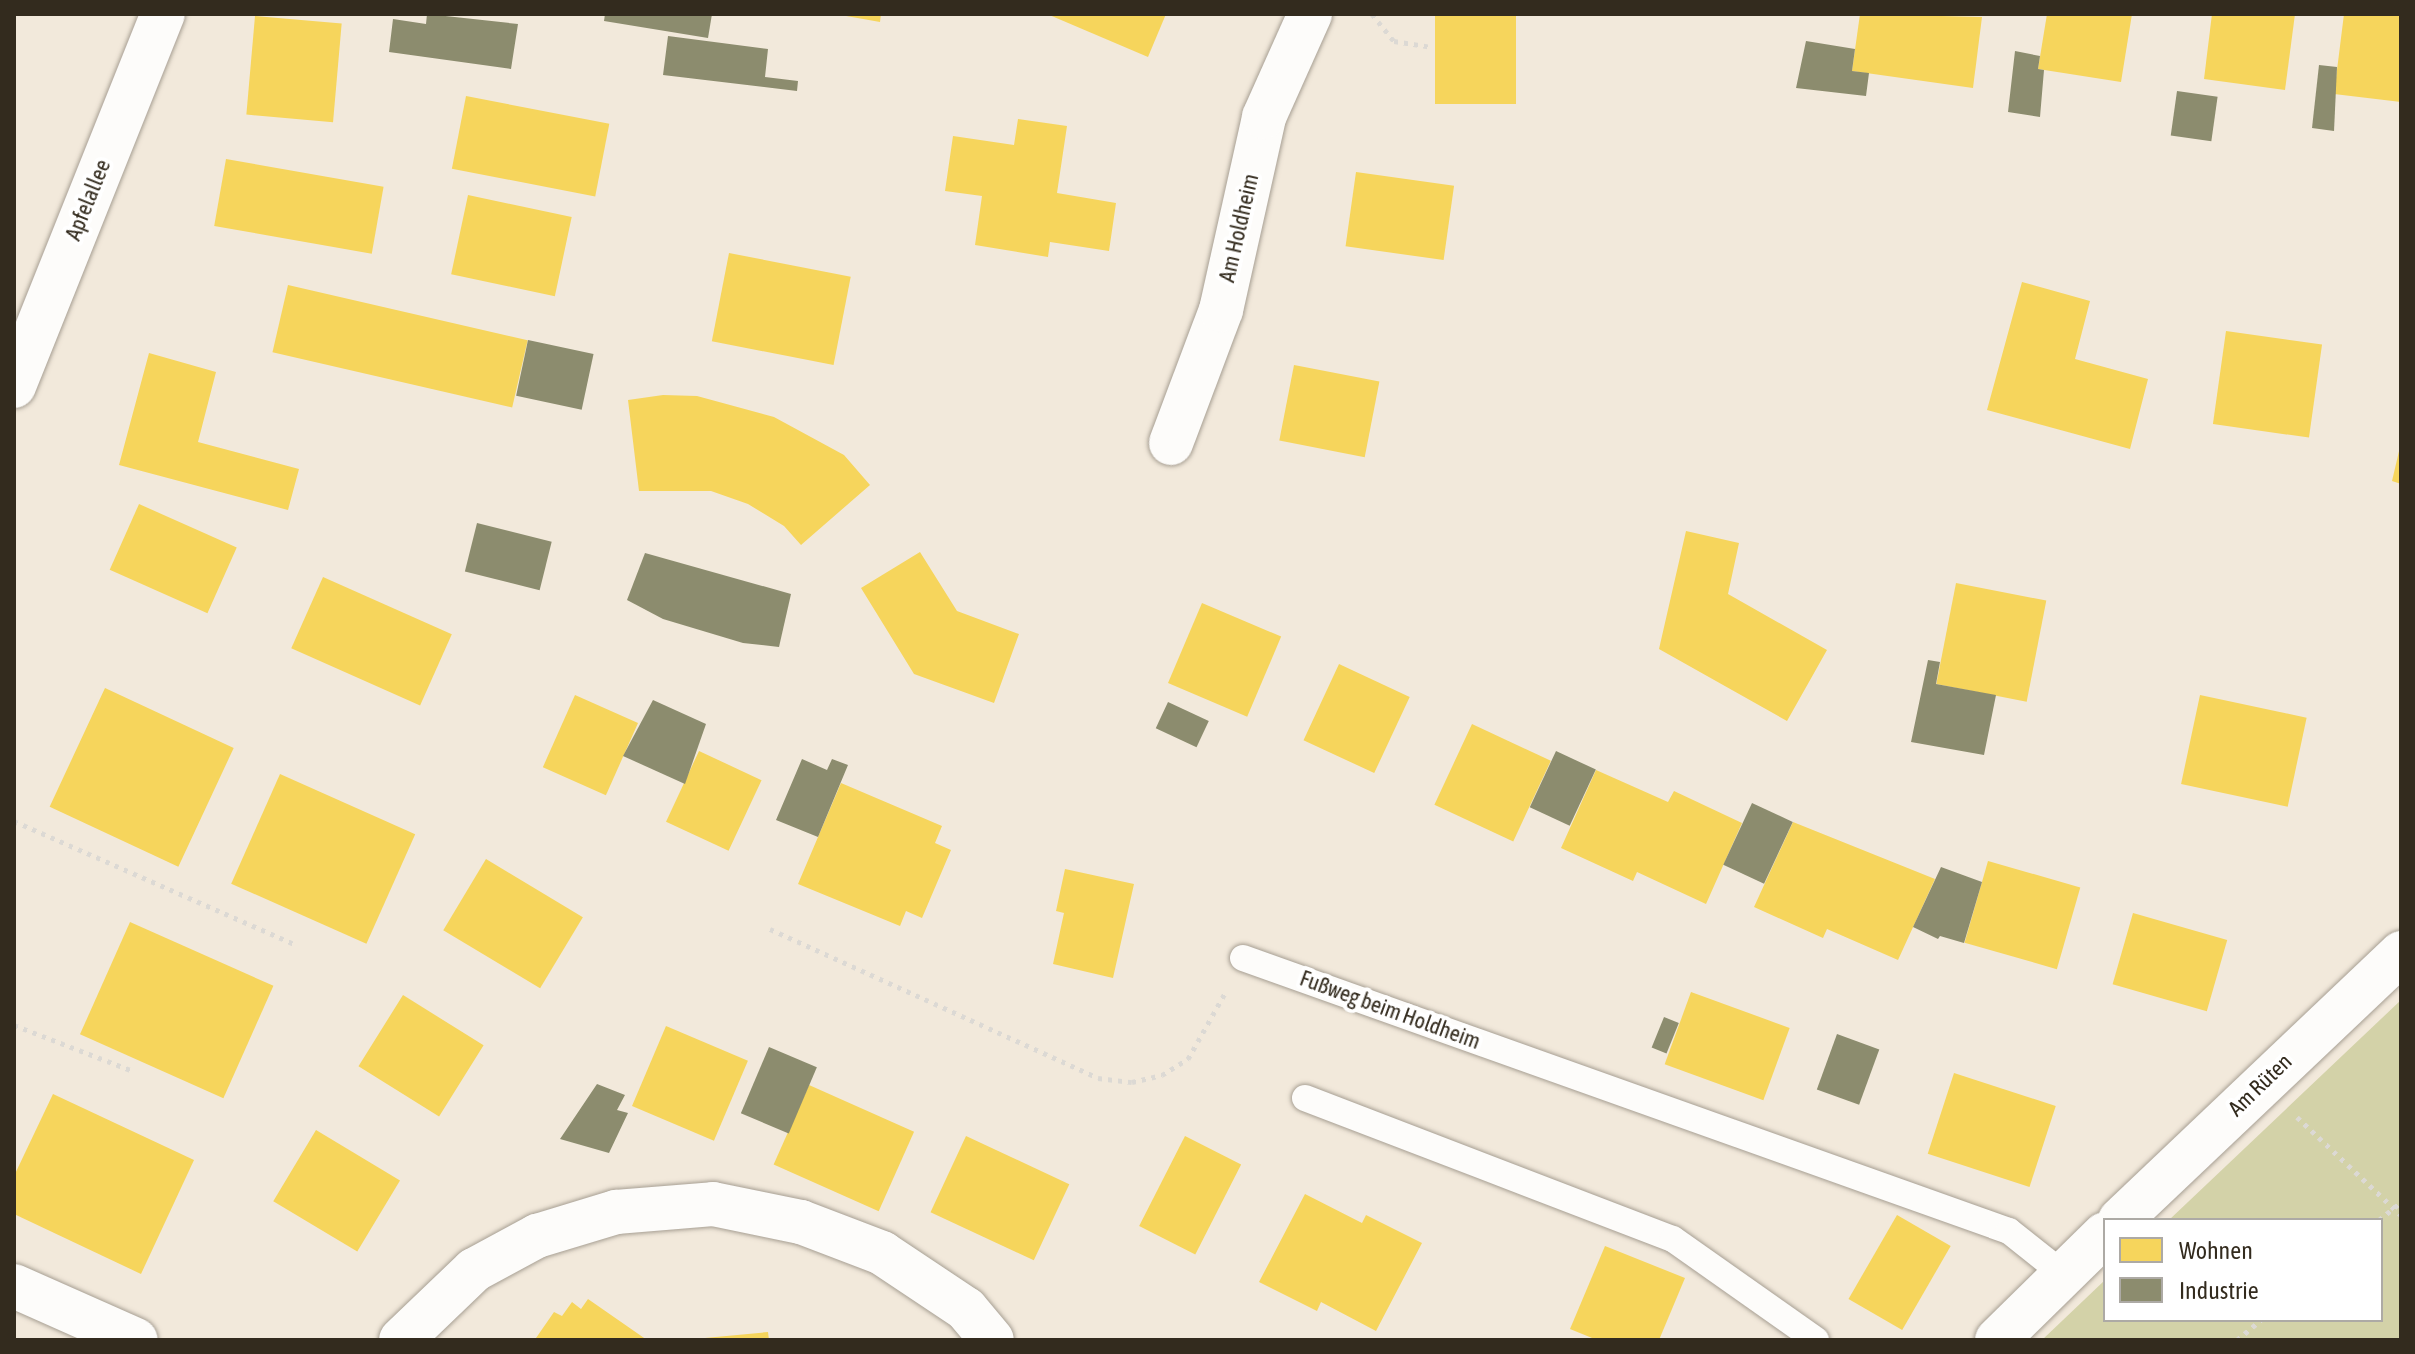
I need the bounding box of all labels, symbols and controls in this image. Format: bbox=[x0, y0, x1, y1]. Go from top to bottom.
street label: Apfelallee bbox=[60, 156, 116, 244]
street label: Am Holdheim bbox=[1214, 171, 1264, 285]
street label: Fußweg beim Holdheim bbox=[1296, 965, 1484, 1055]
street label: Am Rüten bbox=[2223, 1048, 2297, 1122]
legend bbox=[2103, 1218, 2383, 1322]
text: Wohnen bbox=[2179, 1237, 2253, 1264]
text: Industrie bbox=[2179, 1277, 2259, 1304]

